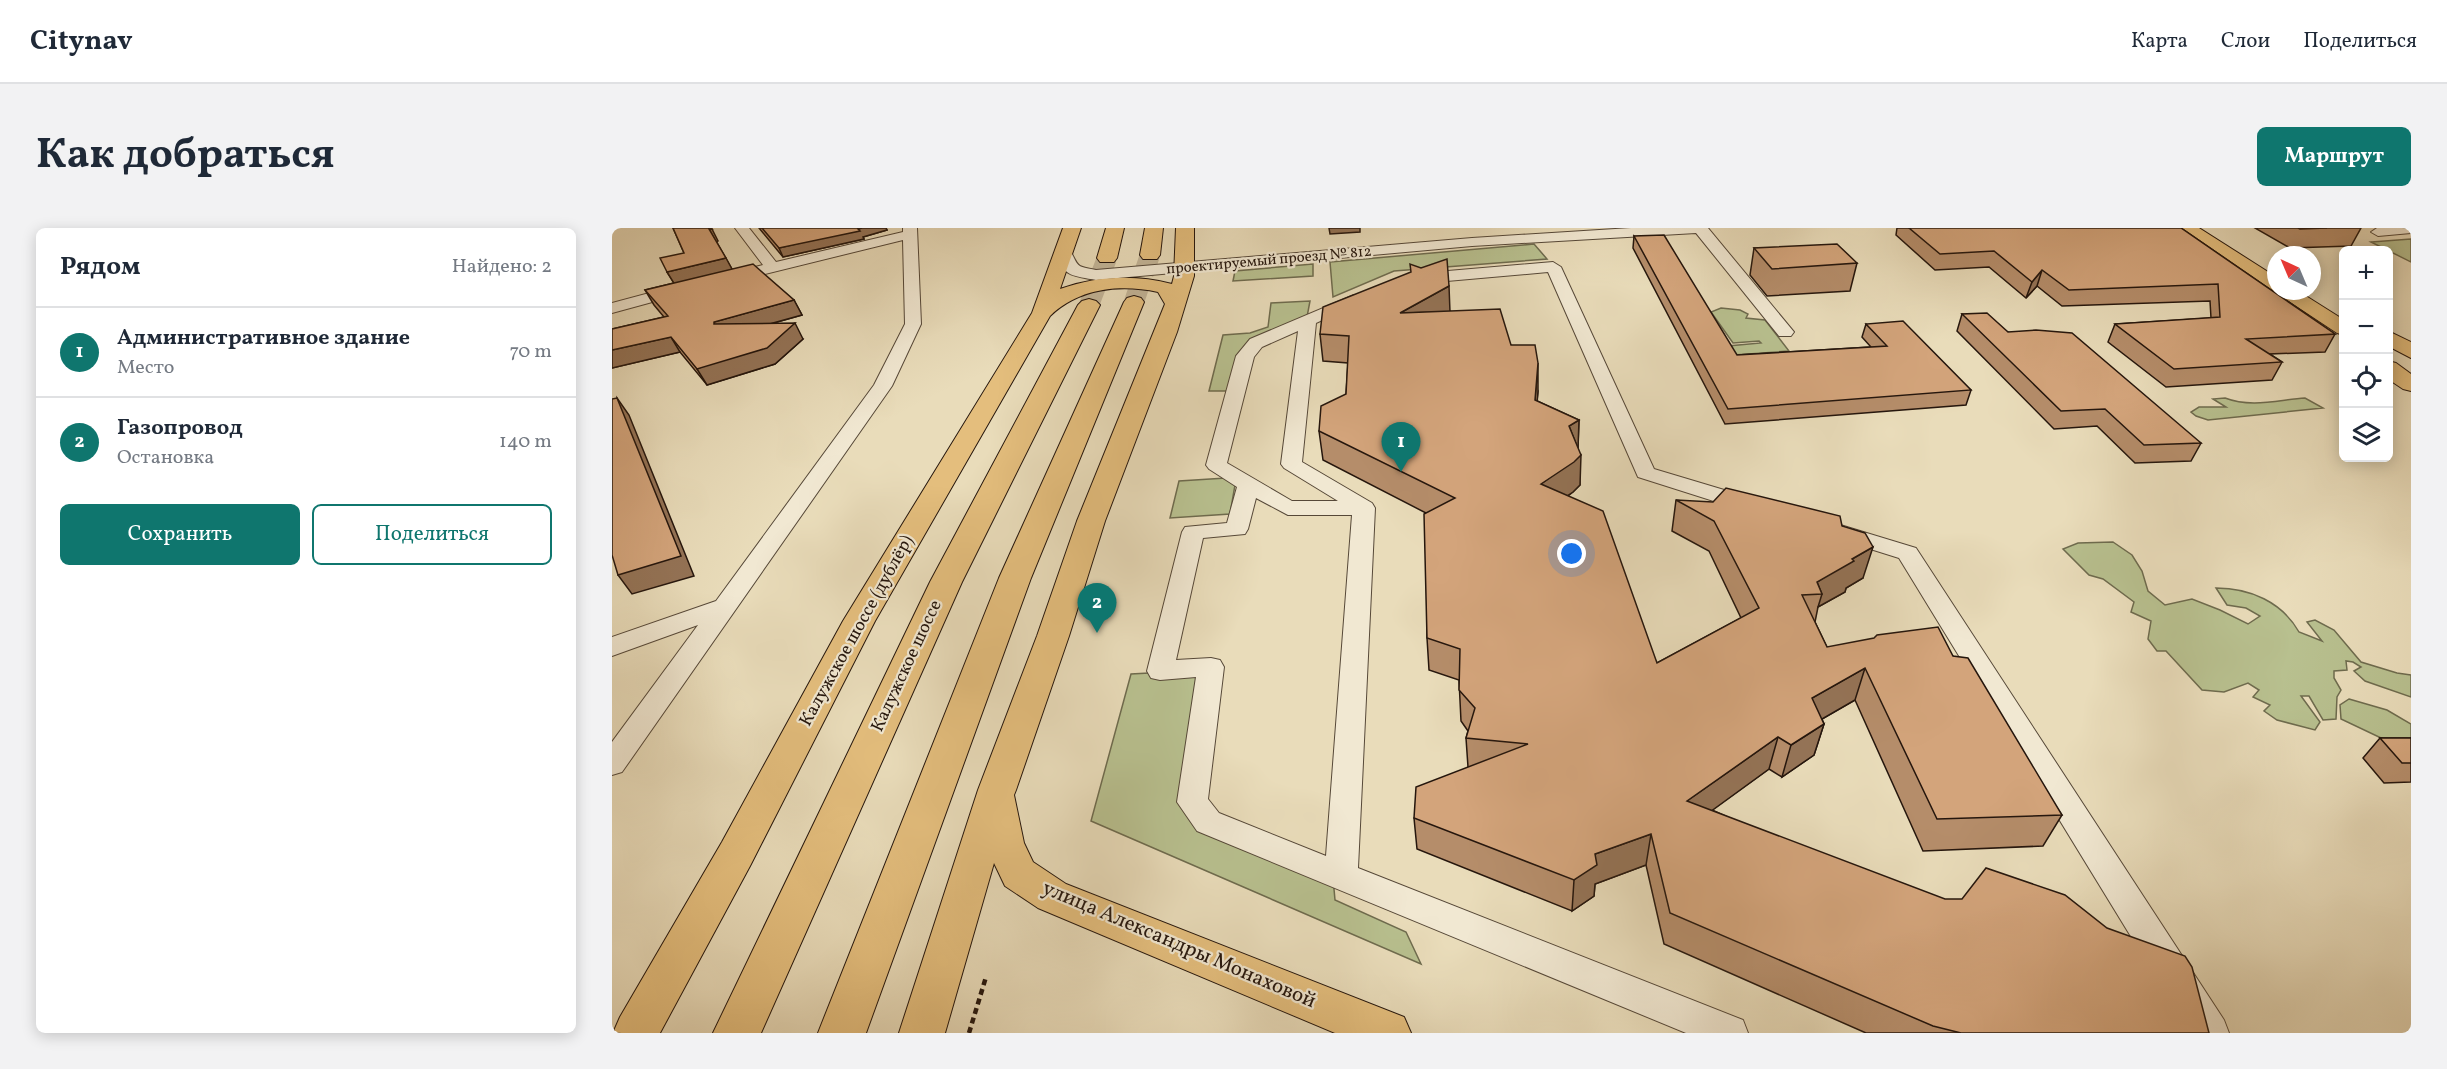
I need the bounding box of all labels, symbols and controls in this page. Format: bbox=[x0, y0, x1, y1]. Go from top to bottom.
text: Citynav bbox=[30, 22, 133, 61]
text: Карта bbox=[2131, 27, 2188, 56]
text: Слои bbox=[2221, 27, 2270, 56]
text: Поделиться bbox=[2303, 27, 2417, 56]
text: Как добраться bbox=[36, 127, 335, 186]
button: Маршрут bbox=[2257, 127, 2411, 186]
street label: проектируемый проезд № 812 bbox=[1165, 242, 1373, 280]
north arrow bbox=[2267, 246, 2321, 300]
map controls bbox=[2339, 246, 2393, 462]
button: + bbox=[2339, 246, 2393, 300]
text: Рядом bbox=[60, 249, 140, 285]
text: Найдено: 2 bbox=[452, 253, 552, 281]
button: − bbox=[2339, 300, 2393, 354]
text: Административное здание bbox=[117, 323, 410, 354]
text: 1 bbox=[75, 338, 84, 366]
text: 70 m bbox=[509, 338, 552, 366]
text: Место bbox=[117, 354, 174, 382]
button: locate bbox=[2339, 354, 2393, 408]
button: layers bbox=[2339, 408, 2393, 462]
text: Газопровод bbox=[117, 413, 243, 444]
pin: 1 bbox=[1382, 422, 1420, 472]
text: 2 bbox=[74, 428, 85, 456]
text: 140 m bbox=[499, 428, 552, 456]
text: Остановка bbox=[117, 444, 214, 472]
button: Сохранить bbox=[60, 504, 300, 565]
button: Поделиться bbox=[312, 504, 552, 565]
street label: Калужское шоссе (дублёр) bbox=[795, 532, 919, 730]
your location bbox=[1557, 539, 1586, 568]
pin: 2 bbox=[1078, 584, 1116, 633]
street label: Калужское шоссе bbox=[867, 597, 947, 735]
street label: улица Александры Монаховой bbox=[1038, 874, 1321, 1016]

